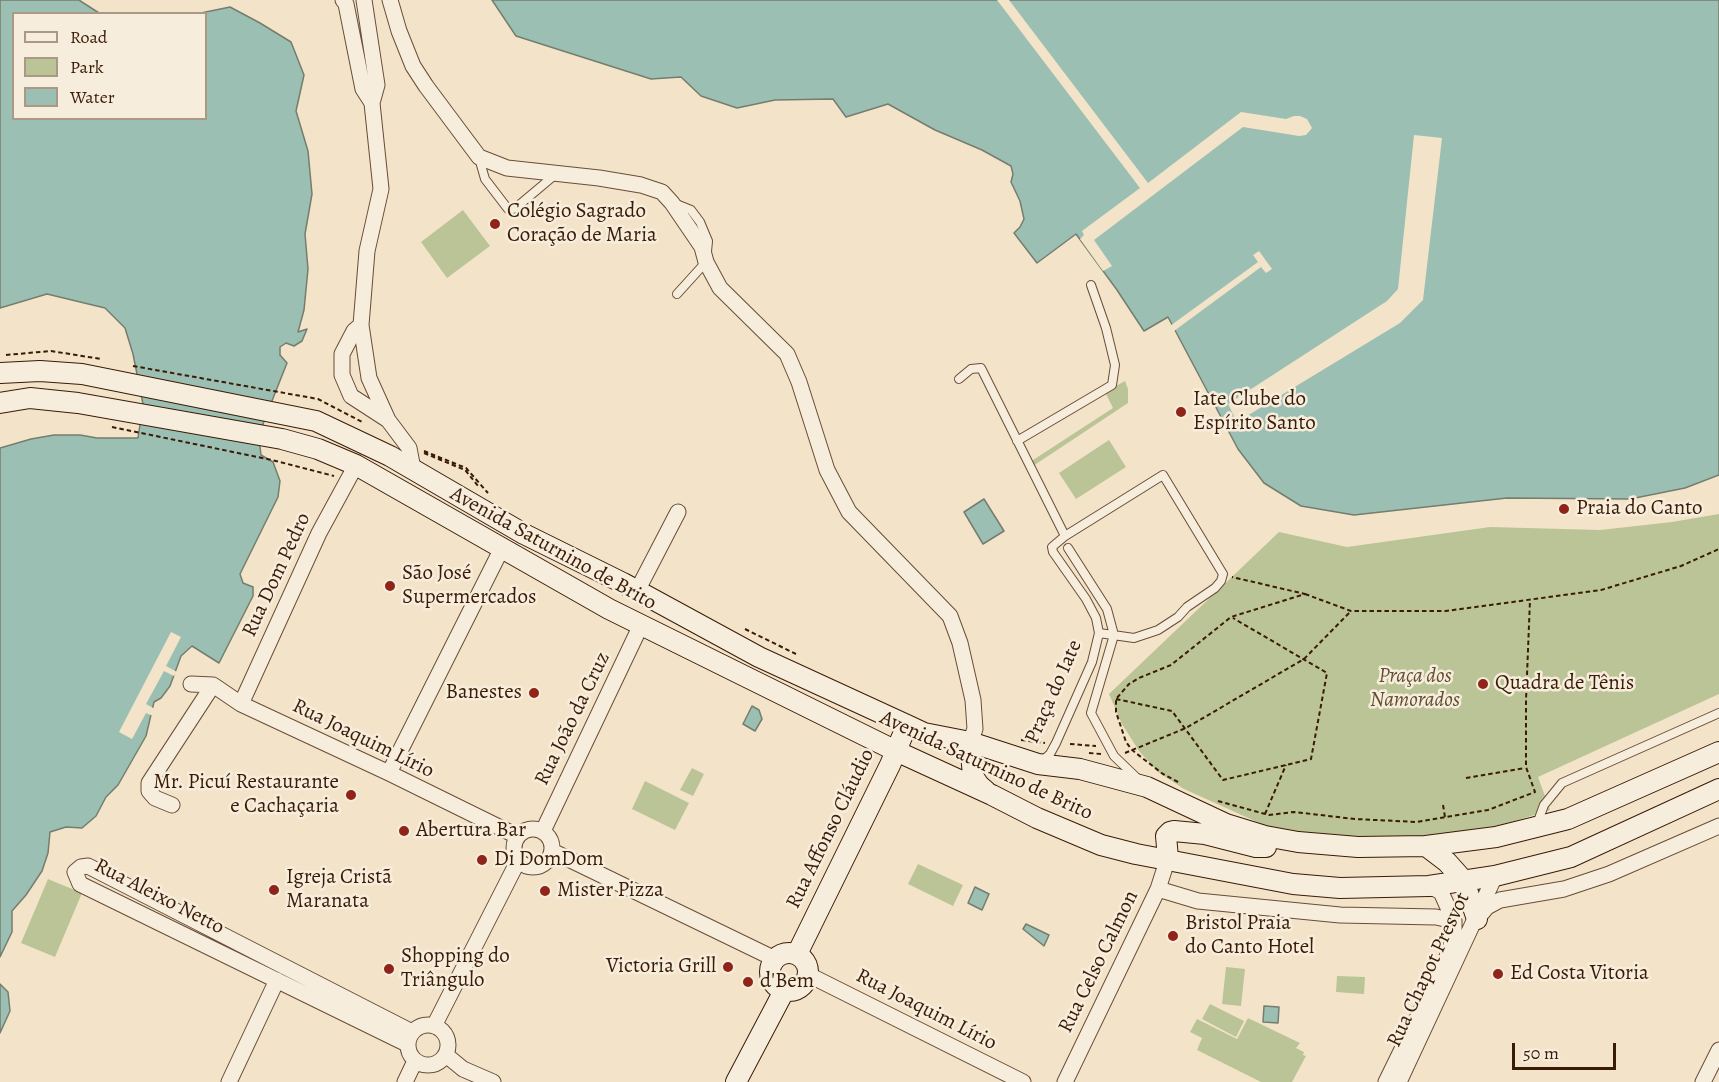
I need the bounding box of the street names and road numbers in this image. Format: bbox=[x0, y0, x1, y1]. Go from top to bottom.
street label: Avenida Saturnino de Brito bbox=[446, 482, 660, 616]
street label: Rua Dom Pedro bbox=[237, 509, 317, 641]
street label: Praça do Iate bbox=[1020, 636, 1088, 748]
street label: Rua João da Cruz bbox=[530, 648, 616, 790]
street label: Rua Joaquim Lírio bbox=[288, 694, 438, 784]
street label: Avenida Saturnino de Brito bbox=[876, 706, 1096, 826]
street label: Rua Affonso Cláudio bbox=[781, 745, 881, 913]
street label: Rua Aleixo Netto bbox=[90, 853, 228, 941]
street label: Rua Celso Calmon bbox=[1054, 887, 1144, 1037]
street label: Rua Chapot Presvot bbox=[1382, 889, 1476, 1051]
street label: Rua Joaquim Lírio bbox=[851, 964, 1001, 1056]

